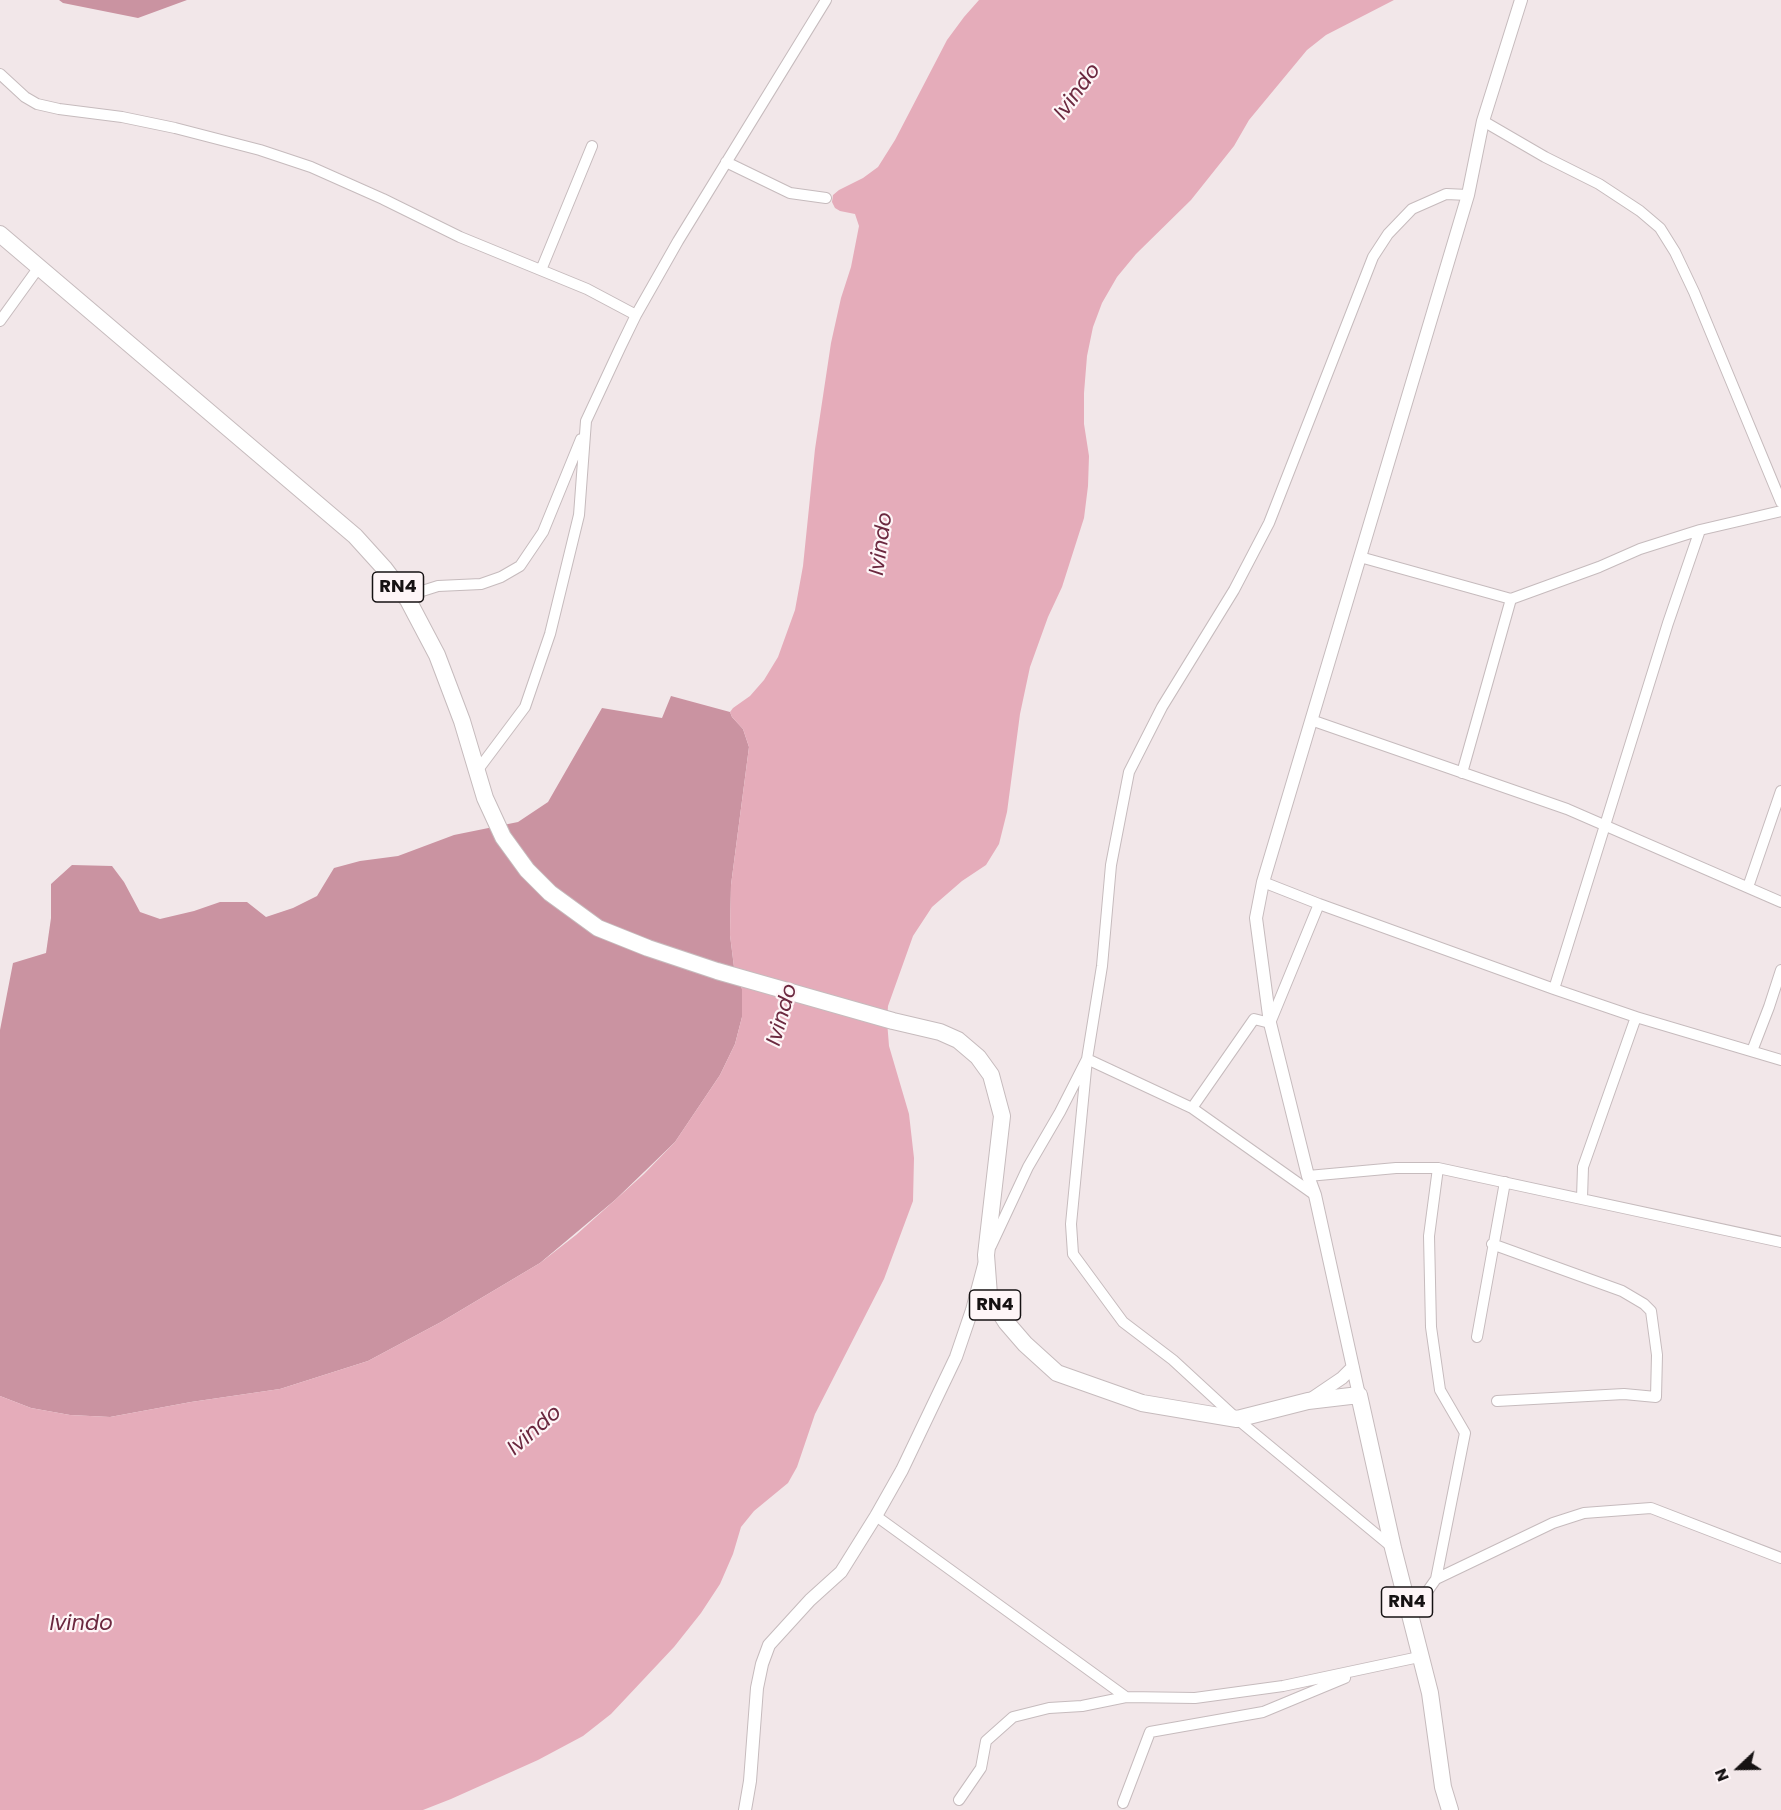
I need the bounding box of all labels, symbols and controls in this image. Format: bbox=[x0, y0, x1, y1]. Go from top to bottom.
water label: Ivindo bbox=[1049, 59, 1107, 125]
water label: Ivindo bbox=[865, 511, 899, 577]
road number: RN4 bbox=[372, 572, 424, 602]
water label: Ivindo bbox=[762, 981, 804, 1049]
road number: RN4 bbox=[970, 1290, 1020, 1320]
water label: Ivindo bbox=[503, 1401, 567, 1461]
road number: RN4 bbox=[1382, 1587, 1432, 1617]
water label: Ivindo bbox=[49, 1612, 113, 1638]
north arrow bbox=[1709, 1738, 1769, 1798]
text: N bbox=[1709, 1765, 1735, 1785]

